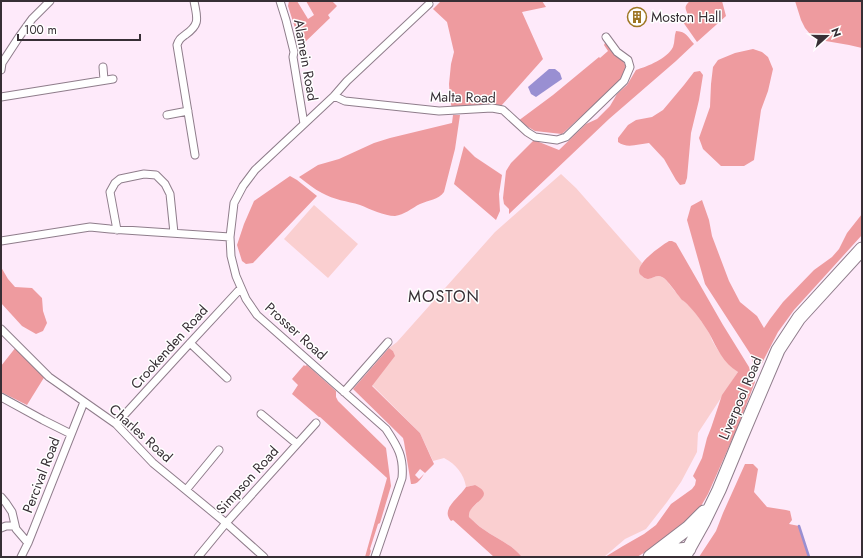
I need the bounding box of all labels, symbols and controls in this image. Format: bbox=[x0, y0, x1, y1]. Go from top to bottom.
building icon: Moston Hall bbox=[626, 6, 648, 28]
place label: Moston Hall bbox=[651, 7, 721, 27]
scale bar bbox=[18, 16, 140, 42]
north arrow bbox=[807, 16, 847, 56]
street label: Alamein Road bbox=[289, 18, 323, 102]
text: 100 m bbox=[24, 21, 57, 39]
text: N bbox=[827, 25, 845, 39]
street label: Malta Road bbox=[430, 86, 496, 108]
district label: MOSTON bbox=[408, 285, 480, 308]
street label: Prosser Road bbox=[261, 298, 331, 364]
street label: Crookenden Road bbox=[126, 301, 212, 393]
street label: Liverpool Road bbox=[713, 353, 767, 443]
street label: Charles Road bbox=[105, 399, 177, 467]
street label: Percival Road bbox=[17, 434, 65, 516]
street label: Simpson Road bbox=[211, 442, 283, 518]

